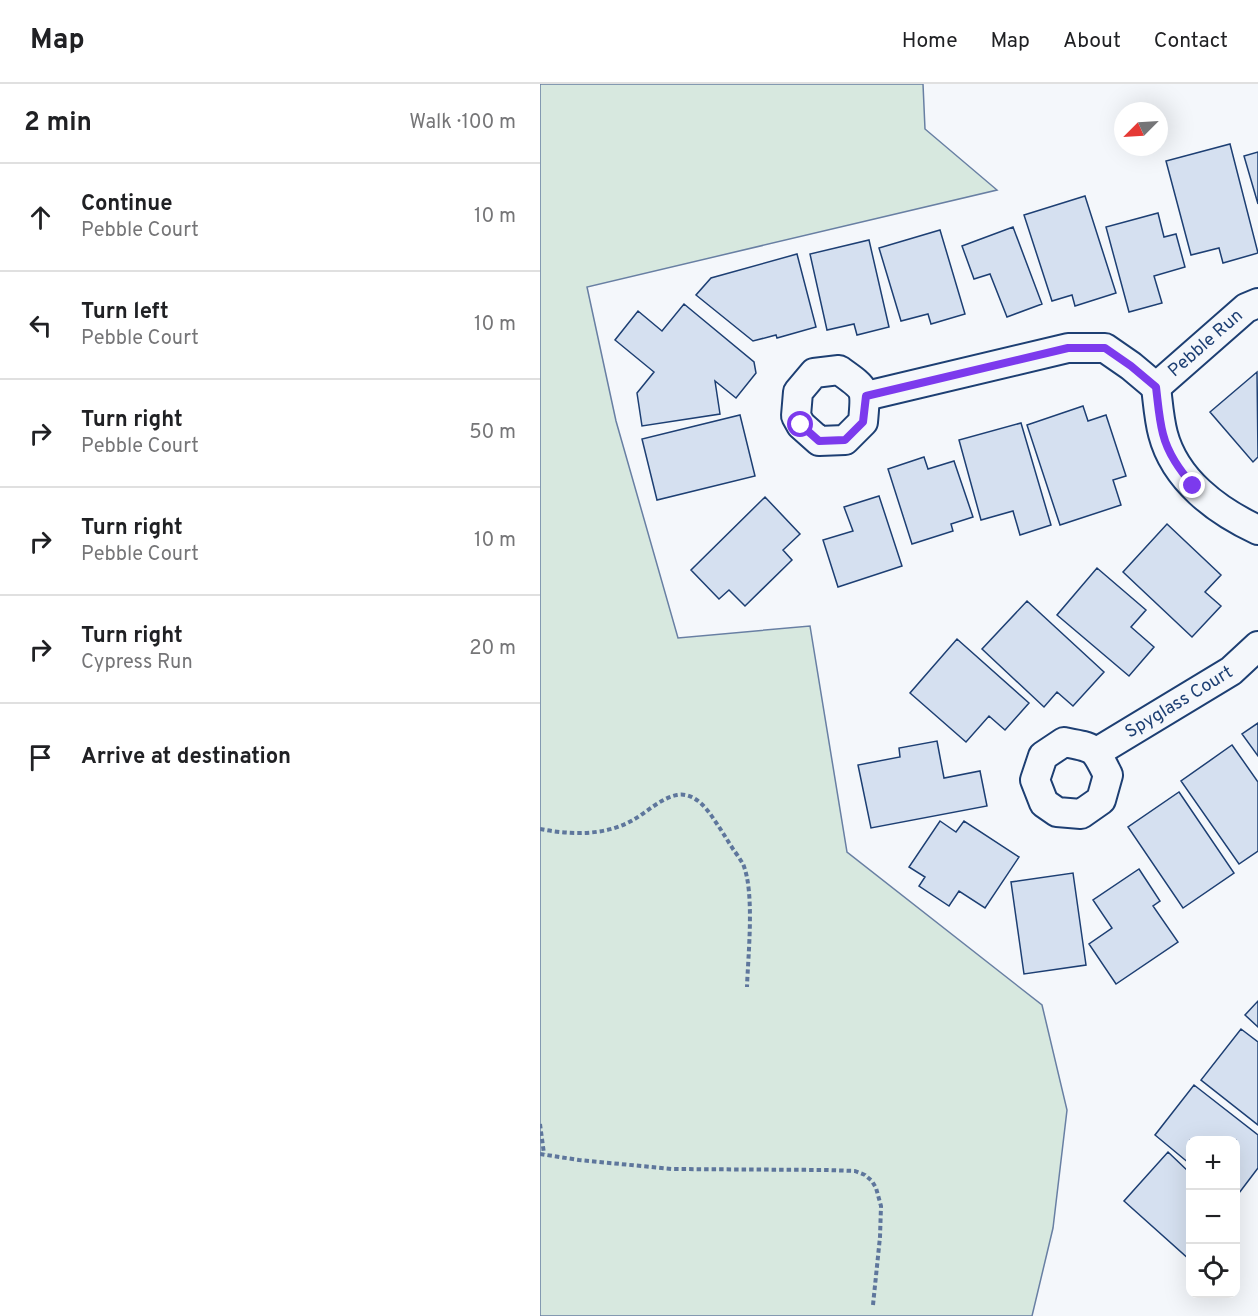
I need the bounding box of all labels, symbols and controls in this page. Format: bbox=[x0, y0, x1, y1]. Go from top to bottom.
text: Map bbox=[30, 23, 85, 59]
text: Home bbox=[902, 28, 958, 55]
text: Map bbox=[991, 28, 1030, 55]
text: About bbox=[1063, 28, 1121, 55]
text: Contact bbox=[1154, 28, 1228, 55]
north arrow bbox=[1114, 102, 1168, 156]
text: 2 min bbox=[24, 107, 92, 140]
text: Walk · 100 m bbox=[409, 110, 516, 136]
text: Continue bbox=[81, 191, 172, 218]
icon: ahead bbox=[24, 201, 57, 234]
text: 10 m bbox=[474, 204, 516, 230]
text: Pebble Court bbox=[81, 218, 199, 244]
text: Turn left bbox=[81, 299, 169, 326]
street label: Pebble Run bbox=[1163, 304, 1248, 382]
icon: left bbox=[24, 309, 57, 342]
text: 10 m bbox=[474, 312, 516, 338]
text: Pebble Court bbox=[81, 326, 199, 352]
text: Turn right bbox=[81, 407, 183, 434]
route start bbox=[787, 411, 813, 437]
icon: right bbox=[24, 417, 57, 450]
text: 50 m bbox=[469, 420, 516, 446]
text: Pebble Court bbox=[81, 434, 199, 460]
route end bbox=[1179, 472, 1205, 498]
text: Turn right bbox=[81, 515, 183, 542]
icon: right bbox=[24, 525, 57, 558]
text: 10 m bbox=[474, 528, 516, 554]
text: Pebble Court bbox=[81, 542, 199, 568]
text: Turn right bbox=[81, 623, 183, 650]
icon: right bbox=[24, 633, 57, 666]
text: 20 m bbox=[469, 636, 516, 662]
text: Cypress Run bbox=[81, 650, 193, 676]
street label: Spyglass Court bbox=[1121, 661, 1237, 744]
icon: arrive bbox=[24, 741, 57, 774]
text: Arrive at destination bbox=[81, 744, 291, 771]
map controls bbox=[1186, 1136, 1240, 1298]
button: + bbox=[1186, 1136, 1240, 1190]
button: − bbox=[1186, 1190, 1240, 1244]
button: locate bbox=[1186, 1244, 1240, 1298]

